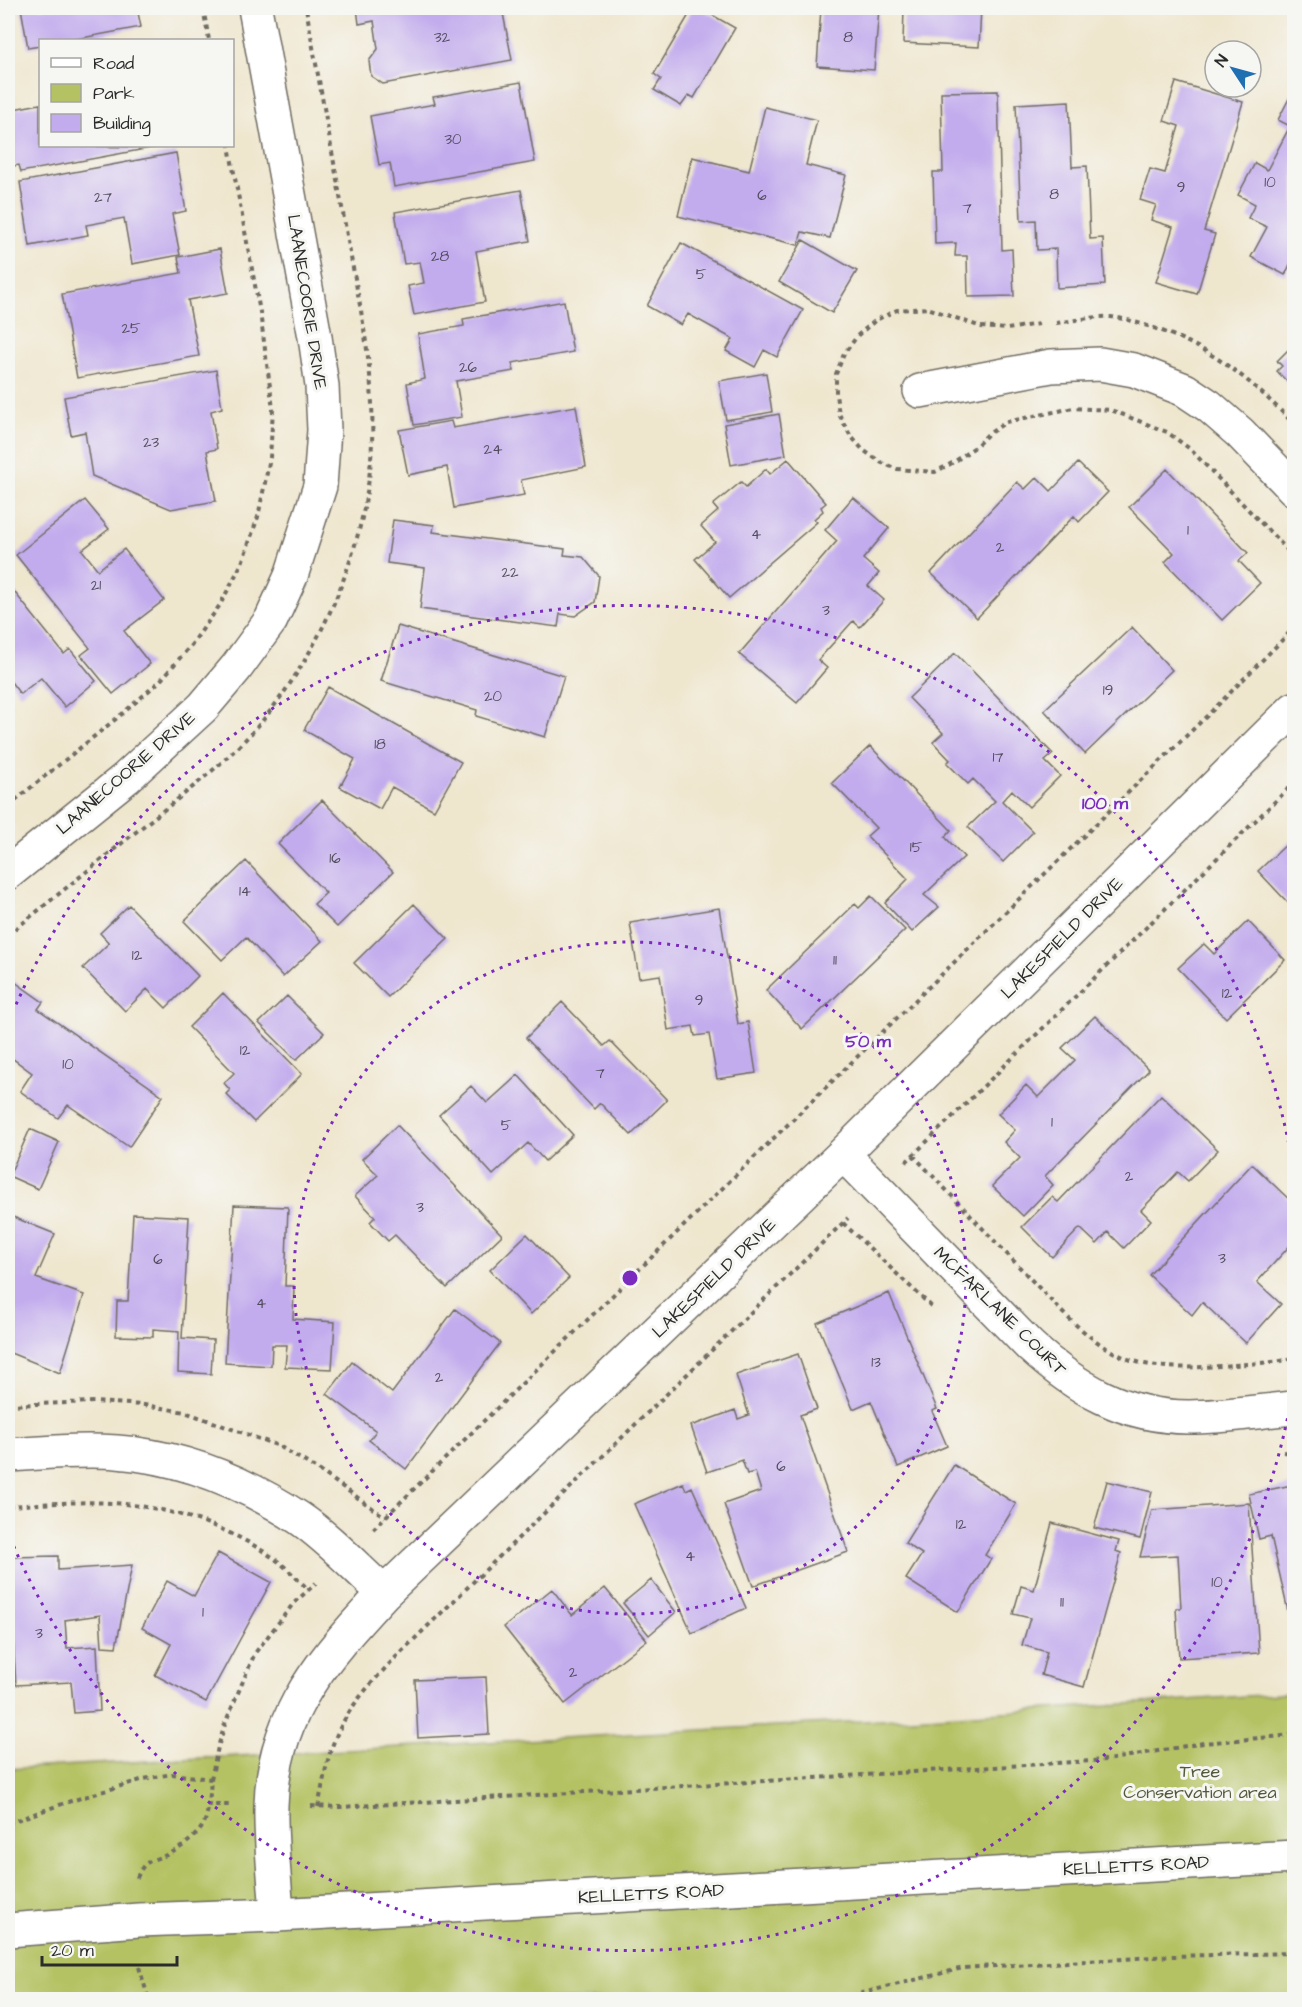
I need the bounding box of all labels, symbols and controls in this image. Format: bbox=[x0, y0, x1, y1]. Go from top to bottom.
house number: 32 bbox=[434, 27, 451, 48]
house number: 8 bbox=[843, 27, 853, 48]
legend bbox=[39, 39, 234, 147]
north arrow bbox=[1203, 39, 1263, 99]
text: N bbox=[1210, 50, 1234, 71]
text: Road bbox=[93, 51, 134, 76]
text: Park bbox=[93, 81, 135, 106]
text: Building bbox=[93, 111, 151, 137]
house number: 30 bbox=[444, 129, 462, 150]
house number: 10 bbox=[1264, 172, 1276, 193]
house number: 9 bbox=[1177, 177, 1185, 198]
house number: 8 bbox=[1049, 184, 1059, 205]
house number: 6 bbox=[757, 185, 767, 206]
house number: 27 bbox=[94, 187, 112, 208]
house number: 7 bbox=[962, 198, 972, 219]
street label: LAANECOORIE DRIVE bbox=[281, 213, 333, 392]
house number: 28 bbox=[431, 246, 449, 267]
house number: 5 bbox=[696, 264, 707, 285]
house number: 25 bbox=[121, 318, 141, 339]
house number: 26 bbox=[459, 357, 478, 378]
house number: 23 bbox=[143, 432, 159, 453]
house number: 24 bbox=[484, 439, 502, 460]
house number: 1 bbox=[1187, 520, 1189, 541]
house number: 4 bbox=[751, 524, 761, 545]
house number: 2 bbox=[996, 537, 1005, 558]
house number: 22 bbox=[501, 562, 519, 583]
house number: 21 bbox=[91, 575, 101, 596]
house number: 3 bbox=[822, 600, 830, 621]
house number: 19 bbox=[1103, 680, 1113, 701]
house number: 20 bbox=[484, 686, 503, 707]
street label: LAANECOORIE DRIVE bbox=[51, 705, 201, 840]
house number: 18 bbox=[374, 734, 386, 755]
house number: 17 bbox=[992, 747, 1004, 768]
text: 100 m bbox=[1082, 791, 1129, 816]
house number: 15 bbox=[910, 837, 923, 858]
house number: 16 bbox=[329, 848, 341, 869]
street label: LAKESFIELD DRIVE bbox=[995, 871, 1129, 1005]
house number: 14 bbox=[239, 881, 251, 902]
house number: 12 bbox=[132, 945, 143, 966]
house number: 11 bbox=[833, 950, 837, 971]
house number: 12 bbox=[1222, 983, 1233, 1004]
house number: 9 bbox=[695, 990, 703, 1011]
text: 50 m bbox=[845, 1029, 892, 1054]
house number: 12 bbox=[240, 1040, 251, 1061]
house number: 10 bbox=[62, 1054, 74, 1075]
house number: 7 bbox=[595, 1063, 605, 1084]
house number: 1 bbox=[1051, 1112, 1053, 1133]
house number: 5 bbox=[501, 1115, 512, 1136]
house number: 2 bbox=[1125, 1166, 1134, 1187]
house number: 3 bbox=[416, 1197, 424, 1218]
street label: LAKESFIELD DRIVE bbox=[647, 1212, 782, 1344]
street label: MCFARLANE COURT bbox=[928, 1241, 1073, 1382]
house number: 3 bbox=[1218, 1248, 1226, 1269]
house number: 6 bbox=[153, 1249, 163, 1270]
centre of rings bbox=[620, 1268, 640, 1288]
house number: 4 bbox=[256, 1293, 266, 1314]
house number: 13 bbox=[871, 1352, 881, 1373]
house number: 2 bbox=[435, 1367, 444, 1388]
house number: 6 bbox=[776, 1456, 786, 1477]
house number: 12 bbox=[956, 1514, 967, 1535]
house number: 4 bbox=[685, 1546, 695, 1567]
house number: 10 bbox=[1211, 1572, 1223, 1593]
house number: 11 bbox=[1060, 1592, 1064, 1613]
house number: 1 bbox=[202, 1602, 204, 1623]
house number: 3 bbox=[35, 1623, 43, 1644]
house number: 2 bbox=[569, 1662, 578, 1683]
park label: Tree Conservation area bbox=[1123, 1759, 1277, 1805]
street label: KELLETTS ROAD bbox=[1062, 1850, 1210, 1882]
street label: KELLETTS ROAD bbox=[577, 1878, 725, 1910]
scale bar bbox=[42, 1929, 177, 1967]
text: 20 m bbox=[51, 1938, 94, 1963]

